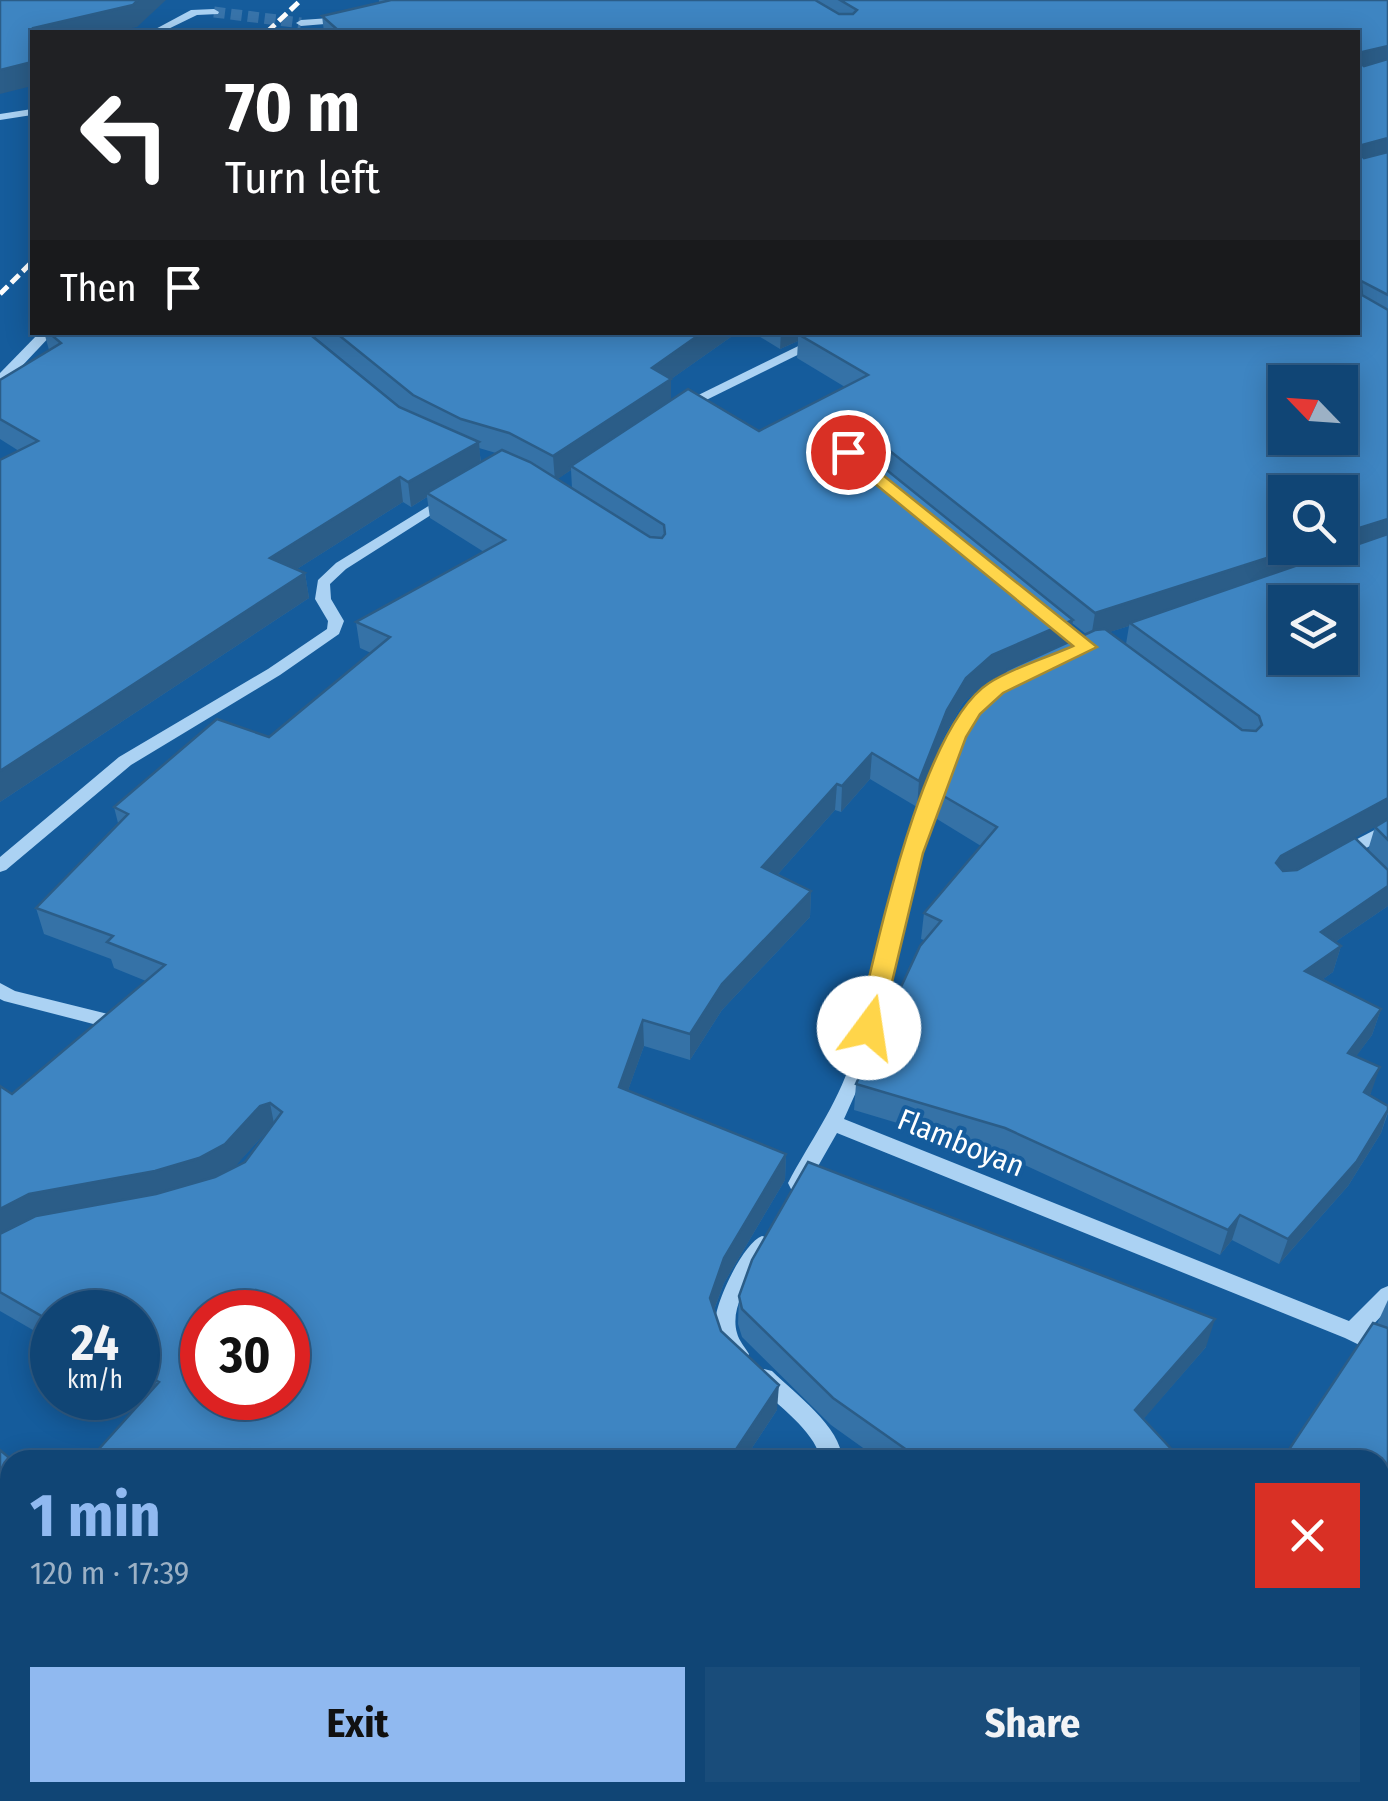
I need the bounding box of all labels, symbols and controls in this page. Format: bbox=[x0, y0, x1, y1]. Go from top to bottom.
text: 70 m bbox=[225, 66, 360, 150]
icon: left bbox=[60, 70, 190, 200]
text: Turn left bbox=[225, 151, 380, 205]
icon: arrive bbox=[156, 260, 211, 315]
text: Then bbox=[60, 265, 136, 311]
north arrow bbox=[1268, 365, 1358, 455]
map controls bbox=[1268, 365, 1358, 675]
pin bbox=[806, 410, 891, 495]
icon: arrive bbox=[821, 425, 876, 480]
button: search bbox=[1268, 475, 1358, 565]
button: layers bbox=[1268, 585, 1358, 675]
position arrow bbox=[817, 976, 921, 1080]
street label: Flamboyan bbox=[892, 1101, 1030, 1185]
speed limit sign: 30 bbox=[180, 1290, 310, 1420]
text: 24 bbox=[71, 1313, 119, 1373]
text: km/h bbox=[67, 1365, 123, 1395]
text: 1 min bbox=[30, 1480, 161, 1552]
button: close bbox=[1255, 1483, 1360, 1588]
text: 120 m · 17:39 bbox=[30, 1554, 189, 1592]
button: Exit bbox=[30, 1667, 685, 1782]
button: Share bbox=[705, 1667, 1360, 1782]

